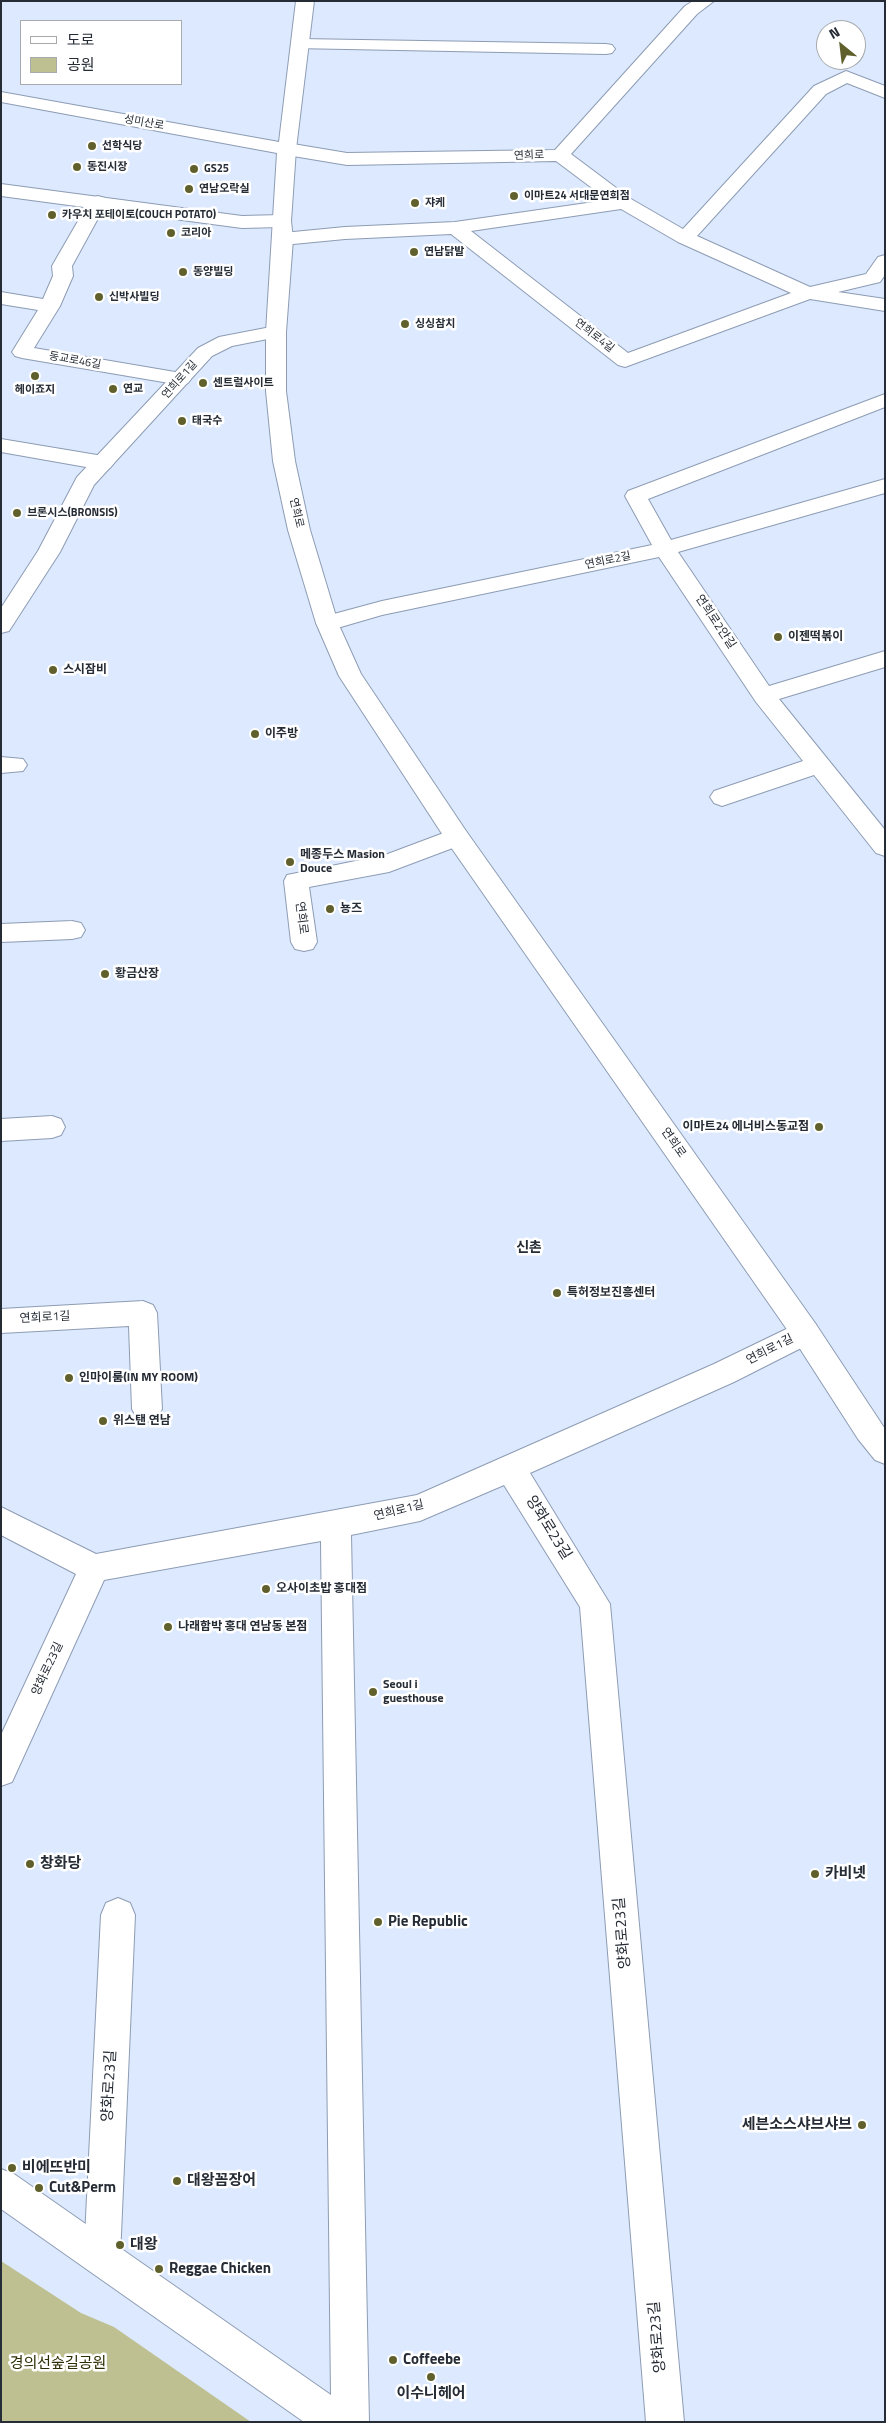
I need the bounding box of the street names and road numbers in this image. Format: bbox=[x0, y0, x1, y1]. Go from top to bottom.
street label: 성미산로 bbox=[123, 113, 165, 133]
street label: 연희로 bbox=[514, 149, 544, 163]
street label: 연희로4길 bbox=[572, 316, 616, 356]
street label: 동교로46길 bbox=[48, 350, 102, 372]
street label: 연희로1길 bbox=[159, 358, 201, 402]
street label: 연희로 bbox=[286, 497, 306, 529]
street label: 연희로2길 bbox=[584, 550, 632, 572]
street label: 연희로2안길 bbox=[692, 592, 738, 652]
street label: 연희로 bbox=[292, 901, 310, 935]
street label: 연희로 bbox=[658, 1125, 688, 1161]
street label: 연희로1길 bbox=[19, 1309, 71, 1327]
street label: 연희로1길 bbox=[744, 1332, 796, 1368]
street label: 양화로23길 bbox=[521, 1493, 575, 1563]
street label: 연희로1길 bbox=[373, 1498, 425, 1524]
street label: 양화로23길 bbox=[29, 1640, 67, 1698]
street label: 양화로23길 bbox=[611, 1896, 635, 1970]
street label: 양화로23길 bbox=[99, 2050, 121, 2122]
street label: 양화로23길 bbox=[646, 2300, 670, 2374]

